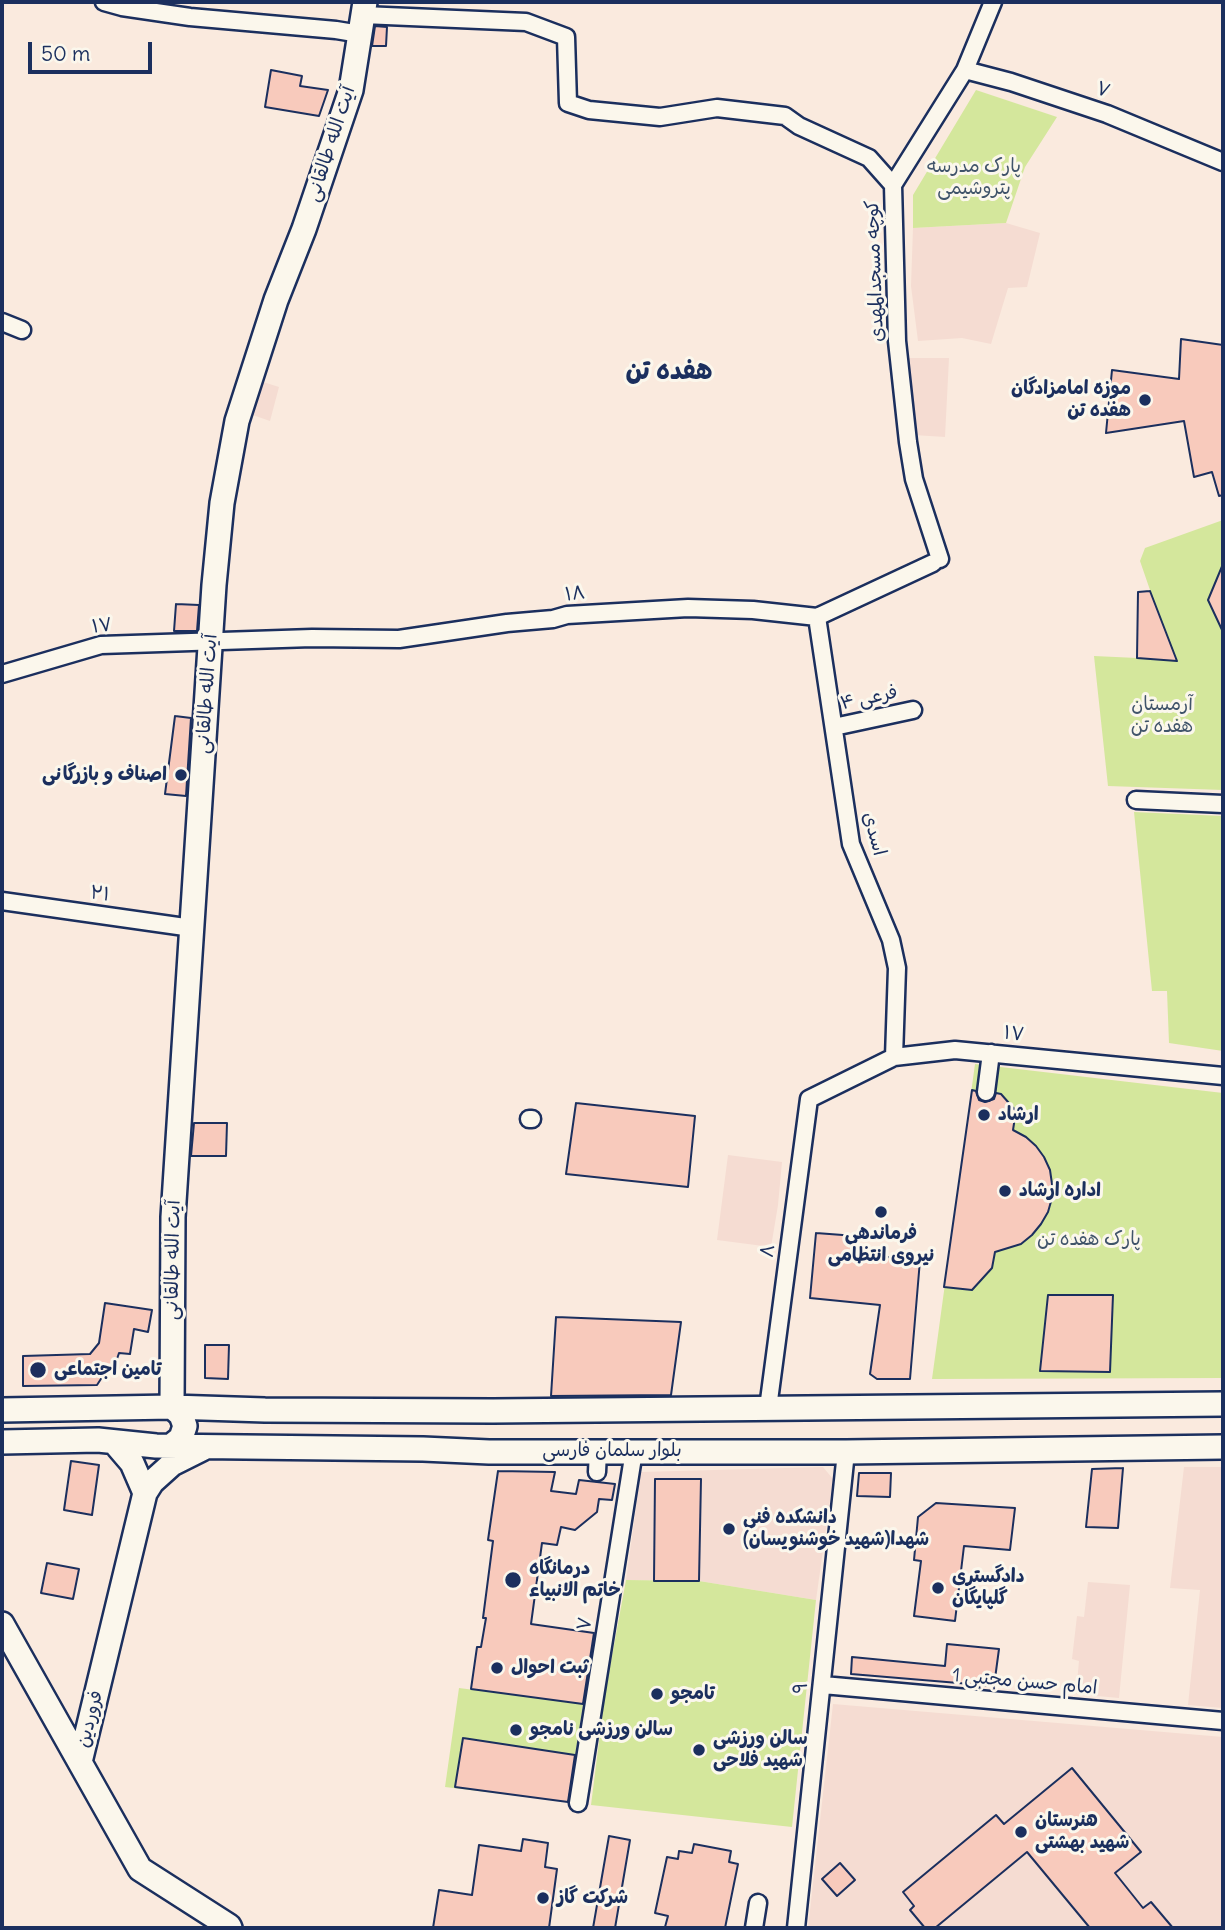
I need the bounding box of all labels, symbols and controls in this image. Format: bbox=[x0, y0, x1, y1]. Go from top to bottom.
scale bar bbox=[32, 28, 156, 72]
text: 50 m bbox=[41, 40, 90, 67]
street label: ۷ bbox=[1093, 77, 1113, 103]
street label: آیت الله طالقانی bbox=[302, 83, 360, 205]
park label: پارک مدرسه پتروشیمی bbox=[927, 156, 1021, 200]
street label: کوچه مسجدالمهدی bbox=[861, 200, 889, 342]
district label: هفده تن bbox=[625, 356, 713, 388]
place label: موزه امامزادگان هفده تن bbox=[1011, 378, 1131, 422]
marker: موزه امامزادگان هفده تن bbox=[1137, 392, 1153, 408]
street label: ۱۸ bbox=[564, 581, 586, 607]
street label: ۱۷ bbox=[90, 613, 114, 639]
street label: آیت الله طالقانی bbox=[191, 633, 223, 755]
street label: فرعی ۴ bbox=[838, 681, 900, 715]
park label: آرمستان هفده تن bbox=[1131, 694, 1193, 738]
place label: اصناف و بازرگانی bbox=[42, 764, 167, 786]
marker: اصناف و بازرگانی bbox=[173, 767, 189, 783]
street label: اسدی bbox=[857, 810, 891, 858]
street label: ۲۱ bbox=[89, 881, 111, 907]
street label: ۱۷ bbox=[1003, 1022, 1025, 1046]
place label: ارشاد bbox=[998, 1104, 1039, 1126]
marker: ارشاد bbox=[976, 1107, 992, 1123]
place label: اداره ارشاد bbox=[1019, 1180, 1101, 1202]
marker: اداره ارشاد bbox=[997, 1183, 1013, 1199]
street label: آیت الله طالقانی bbox=[161, 1200, 185, 1320]
marker: فرماندهی نیروی انتظامی bbox=[873, 1204, 889, 1220]
place label: فرماندهی نیروی انتظامی bbox=[828, 1223, 934, 1267]
park label: پارک هفده تن bbox=[1037, 1229, 1141, 1251]
street label: ۸ bbox=[756, 1243, 780, 1259]
place label: تامین اجتماعی bbox=[54, 1359, 162, 1381]
marker: تامین اجتماعی bbox=[28, 1360, 48, 1380]
street label: بلوار سلمان فارسی bbox=[542, 1440, 682, 1462]
place label: دانشکده فنی شهدا(شهید خوشنویسان) bbox=[743, 1507, 929, 1551]
marker: دانشکده فنی شهدا(شهید خوشنویسان) bbox=[721, 1521, 737, 1537]
place label: درمانگاه خاتم الانبیاء bbox=[529, 1558, 621, 1602]
place label: دادگستری گلپایگان bbox=[952, 1566, 1024, 1610]
marker: درمانگاه خاتم الانبیاء bbox=[503, 1570, 523, 1590]
marker: دادگستری گلپایگان bbox=[930, 1580, 946, 1596]
street label: ۷ bbox=[573, 1616, 597, 1632]
place label: ثبت احوال bbox=[511, 1657, 588, 1679]
marker: ثبت احوال bbox=[489, 1660, 505, 1676]
street label: امام حسن مجتبی 1 bbox=[952, 1664, 1098, 1700]
street label: ۹ bbox=[789, 1681, 813, 1695]
place label: تامجو bbox=[671, 1683, 715, 1705]
marker: تامجو bbox=[649, 1686, 665, 1702]
street label: فروردین bbox=[72, 1688, 108, 1750]
place label: سالن ورزشی نامجو bbox=[530, 1719, 673, 1741]
marker: سالن ورزشی نامجو bbox=[508, 1722, 524, 1738]
place label: سالن ورزشی شهید فلاحی bbox=[713, 1728, 808, 1772]
marker: سالن ورزشی شهید فلاحی bbox=[691, 1742, 707, 1758]
place label: هنرستان شهید بهشتی bbox=[1035, 1810, 1129, 1854]
marker: هنرستان شهید بهشتی bbox=[1013, 1824, 1029, 1840]
place label: شرکت گاز bbox=[557, 1887, 628, 1909]
marker: شرکت گاز bbox=[535, 1890, 551, 1906]

